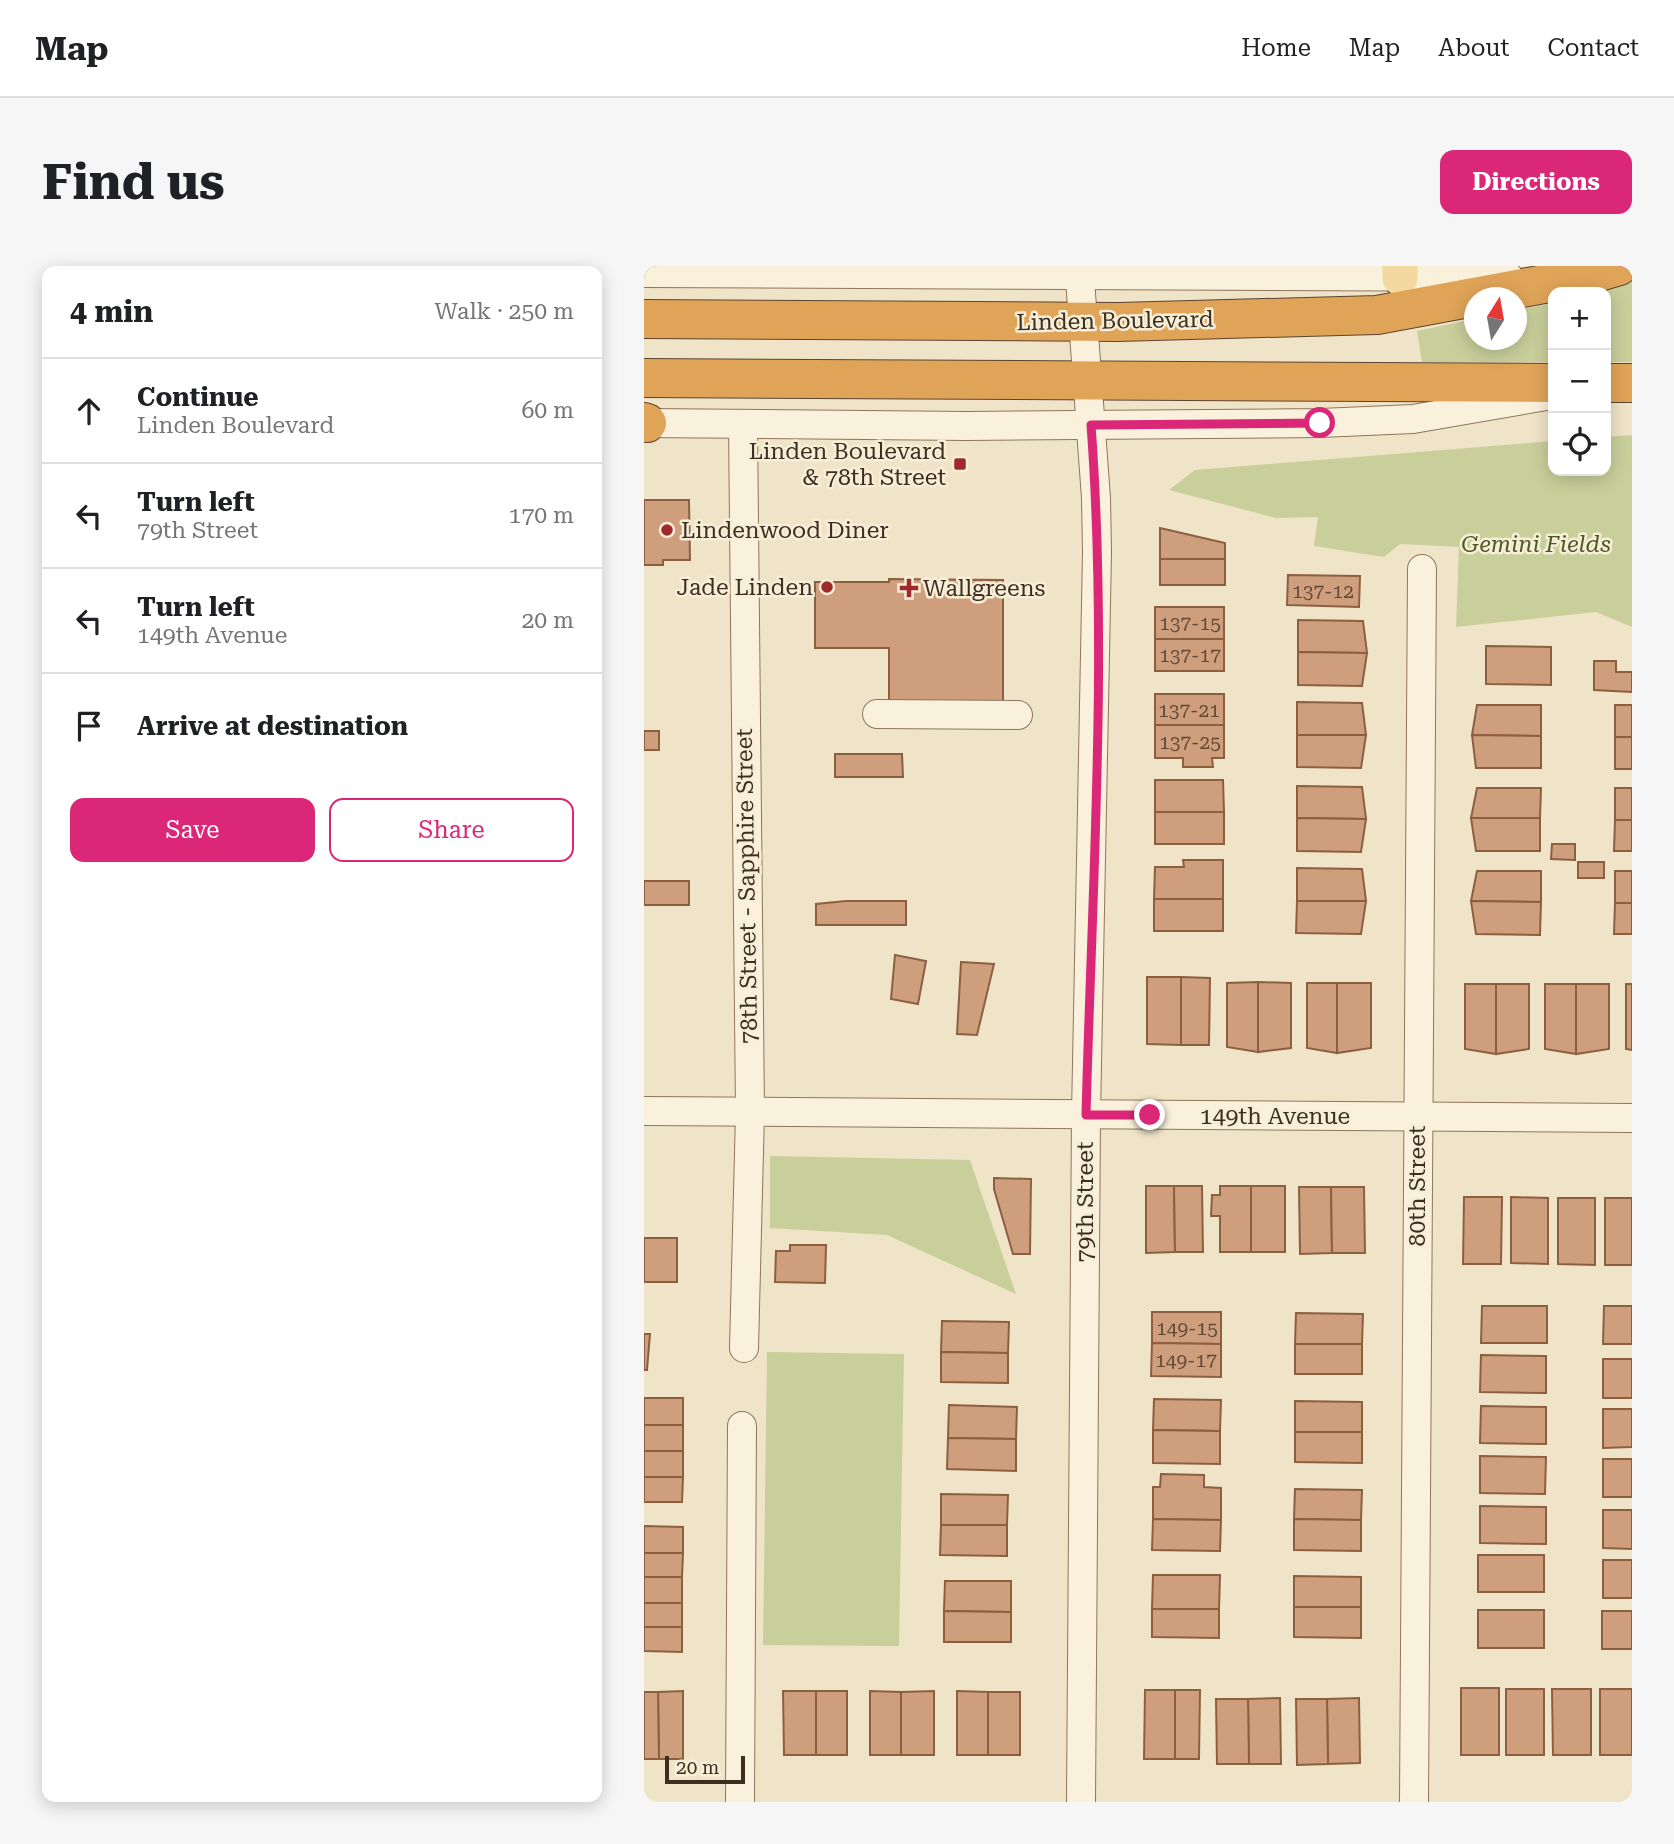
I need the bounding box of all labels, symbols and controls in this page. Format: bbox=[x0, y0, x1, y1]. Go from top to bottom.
text: Map bbox=[35, 29, 109, 68]
text: Home bbox=[1241, 34, 1311, 62]
text: Map bbox=[1349, 34, 1400, 62]
text: About bbox=[1438, 34, 1509, 62]
text: Contact bbox=[1547, 34, 1639, 62]
button: Directions bbox=[1440, 150, 1632, 214]
text: Find us bbox=[42, 154, 225, 211]
north arrow bbox=[1464, 287, 1527, 350]
map controls bbox=[1548, 287, 1611, 476]
button: + bbox=[1548, 287, 1611, 350]
text: 4 min bbox=[70, 294, 153, 329]
text: Walk · 250 m bbox=[435, 298, 574, 325]
street label: Linden Boulevard bbox=[1016, 306, 1214, 336]
button: − bbox=[1548, 350, 1611, 413]
text: Continue bbox=[137, 382, 259, 412]
icon: ahead bbox=[70, 392, 108, 430]
text: 60 m bbox=[521, 397, 574, 424]
route start bbox=[1304, 407, 1335, 438]
text: Linden Boulevard bbox=[137, 412, 334, 439]
button: locate bbox=[1548, 413, 1611, 476]
place label: Linden Boulevard & 78th Street bbox=[749, 438, 946, 491]
marker: Linden Boulevard & 78th Street bbox=[952, 456, 968, 472]
text: Turn left bbox=[137, 487, 255, 517]
icon: left bbox=[70, 497, 108, 535]
text: 170 m bbox=[509, 502, 574, 529]
text: 79th Street bbox=[137, 517, 258, 544]
place label: Lindenwood Diner bbox=[681, 517, 889, 544]
marker: Lindenwood Diner bbox=[659, 522, 675, 538]
park label: Gemini Fields bbox=[1461, 531, 1611, 558]
place label: Jade Linden bbox=[677, 574, 813, 601]
place label: Wallgreens bbox=[923, 575, 1046, 602]
marker: Jade Linden bbox=[819, 579, 835, 595]
marker: Wallgreens bbox=[901, 580, 917, 596]
house number: 137-12 bbox=[1292, 580, 1354, 603]
text: Turn left bbox=[137, 592, 255, 622]
icon: left bbox=[70, 602, 108, 640]
text: 20 m bbox=[521, 607, 574, 634]
house number: 137-15 bbox=[1159, 612, 1221, 635]
text: 149th Avenue bbox=[137, 622, 287, 649]
house number: 137-17 bbox=[1159, 644, 1221, 667]
house number: 137-21 bbox=[1158, 699, 1220, 722]
icon: arrive bbox=[70, 707, 108, 745]
text: Arrive at destination bbox=[137, 711, 408, 741]
street label: 78th Street - Sapphire Street bbox=[731, 728, 763, 1044]
house number: 137-25 bbox=[1159, 731, 1221, 754]
button: Save bbox=[70, 798, 315, 862]
button: Share bbox=[329, 798, 574, 862]
route end bbox=[1134, 1099, 1165, 1130]
street label: 149th Avenue bbox=[1200, 1103, 1350, 1130]
street label: 80th Street bbox=[1404, 1125, 1431, 1246]
street label: 79th Street bbox=[1072, 1141, 1099, 1262]
house number: 149-15 bbox=[1156, 1317, 1218, 1340]
house number: 149-17 bbox=[1155, 1349, 1217, 1372]
scale bar bbox=[665, 1753, 746, 1785]
text: 20 m bbox=[676, 1756, 719, 1779]

